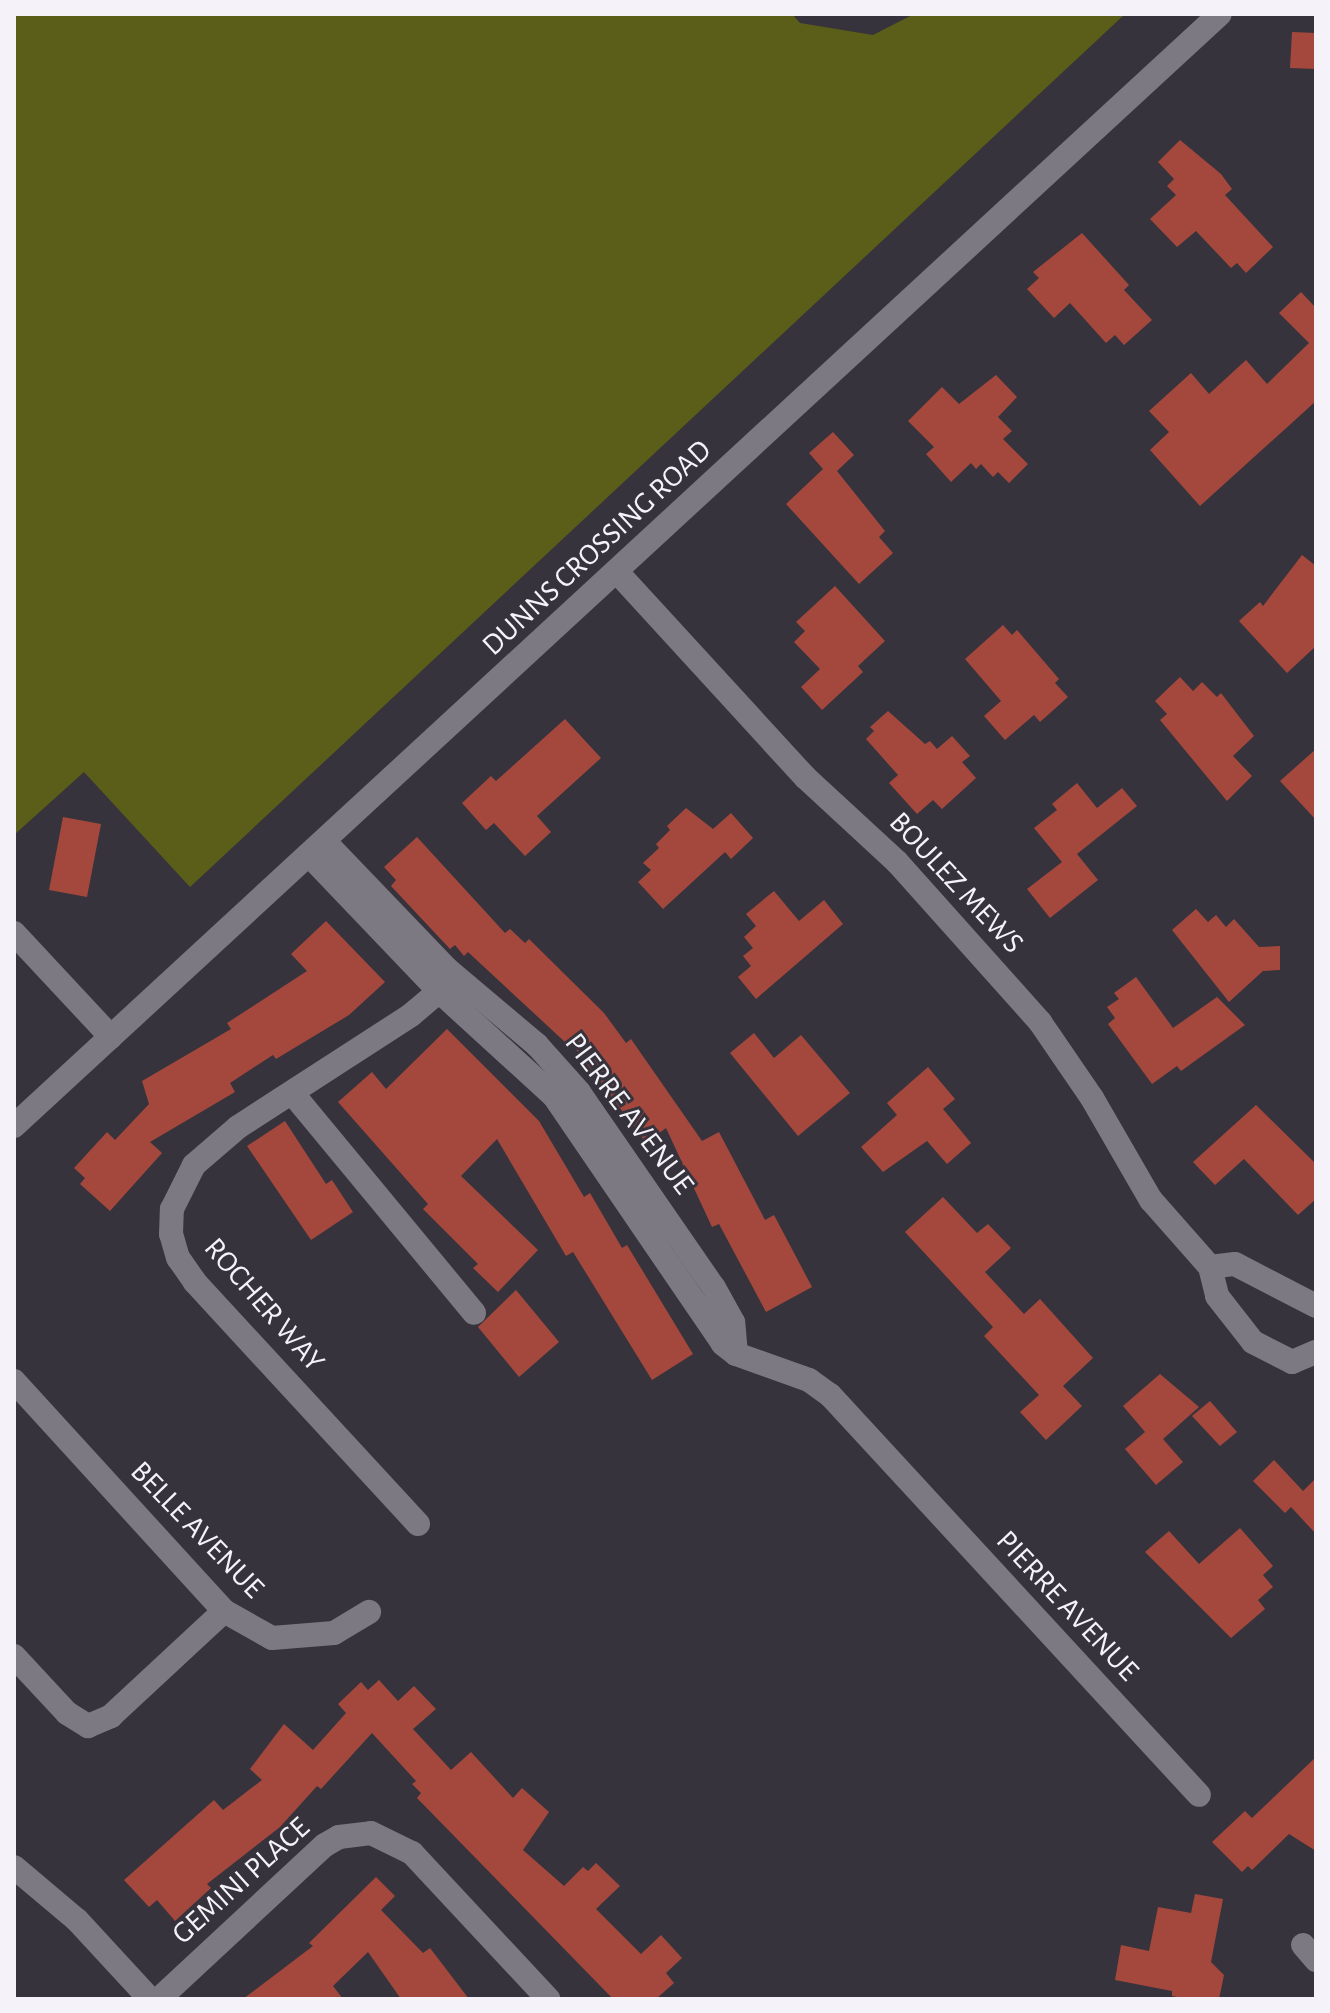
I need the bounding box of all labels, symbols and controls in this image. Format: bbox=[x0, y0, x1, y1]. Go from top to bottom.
street label: DUNNS CROSSING ROAD bbox=[475, 432, 719, 664]
street label: BOULEZ MEWS bbox=[881, 805, 1031, 961]
street label: PIERRE AVENUE bbox=[557, 1026, 701, 1202]
street label: ROCHER WAY bbox=[196, 1231, 332, 1379]
street label: BELLE AVENUE bbox=[123, 1454, 271, 1606]
street label: PIERRE AVENUE bbox=[988, 1523, 1146, 1689]
street label: GEMINI PLACE bbox=[165, 1810, 317, 1952]

